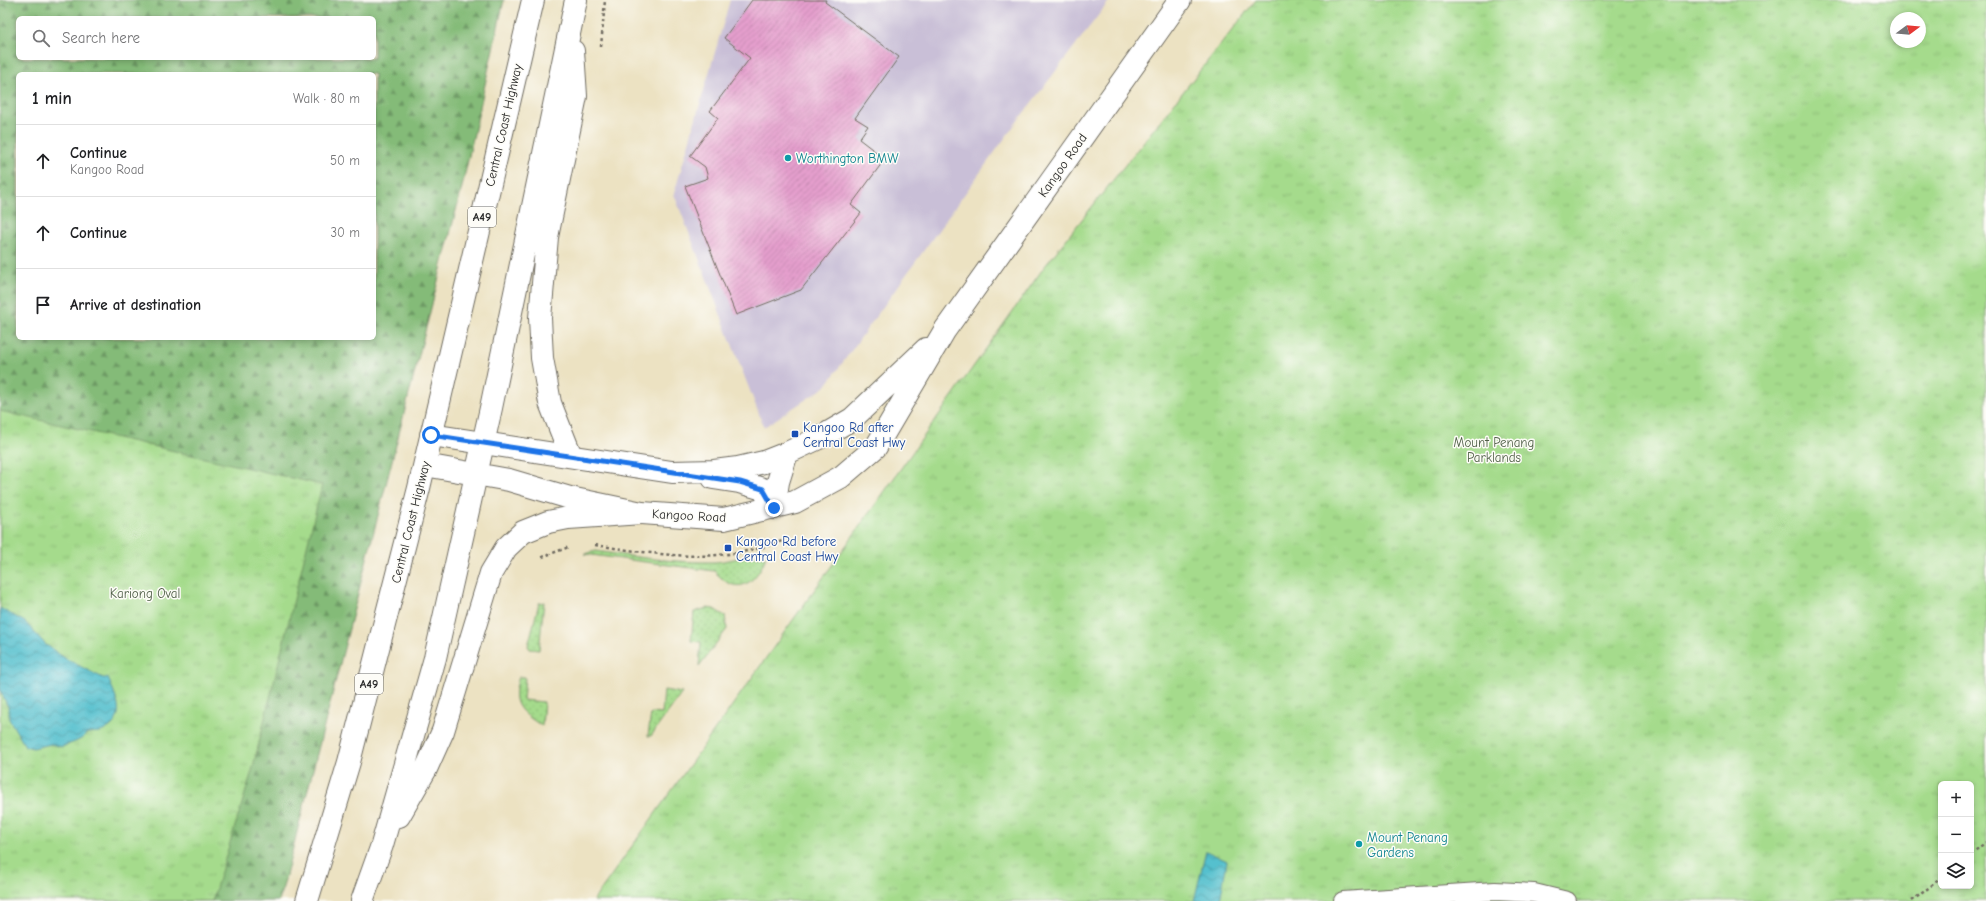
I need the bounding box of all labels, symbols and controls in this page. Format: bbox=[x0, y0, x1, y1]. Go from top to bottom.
north arrow bbox=[1890, 12, 1926, 48]
search box bbox=[16, 16, 376, 60]
icon: search bbox=[30, 27, 52, 49]
text: Search here bbox=[62, 29, 140, 47]
street label: Central Coast Highway bbox=[482, 62, 525, 188]
text: 1 min bbox=[32, 89, 72, 108]
text: Walk · 80 m bbox=[293, 91, 360, 106]
street label: Kangoo Road bbox=[1035, 131, 1090, 200]
text: Continue bbox=[70, 144, 127, 162]
icon: ahead bbox=[32, 150, 54, 172]
place label: Worthington BMW bbox=[796, 151, 899, 166]
text: 50 m bbox=[330, 153, 360, 168]
marker: Worthington BMW bbox=[783, 153, 793, 163]
text: Kangoo Road bbox=[70, 162, 144, 177]
road number: A49 bbox=[468, 207, 496, 227]
icon: ahead bbox=[32, 222, 54, 244]
text: Continue bbox=[70, 224, 127, 242]
text: 30 m bbox=[330, 225, 360, 240]
icon: arrive bbox=[32, 294, 54, 316]
text: Arrive at destination bbox=[70, 296, 201, 314]
place label: Kangoo Rd after Central Coast Hwy bbox=[803, 420, 905, 450]
route start bbox=[422, 426, 440, 444]
marker: Kangoo Rd after Central Coast Hwy bbox=[790, 429, 800, 439]
park label: Mount Penang Parklands bbox=[1454, 435, 1534, 465]
street label: Central Coast Highway bbox=[388, 459, 433, 585]
route end bbox=[765, 499, 783, 517]
street label: Kangoo Road bbox=[652, 506, 726, 525]
place label: Kangoo Rd before Central Coast Hwy bbox=[736, 534, 838, 564]
marker: Kangoo Rd before Central Coast Hwy bbox=[723, 543, 733, 553]
park label: Kariong Oval bbox=[110, 586, 180, 601]
road number: A49 bbox=[355, 674, 383, 694]
map controls bbox=[1938, 781, 1974, 889]
button: + bbox=[1938, 781, 1974, 817]
button: − bbox=[1938, 817, 1974, 853]
place label: Mount Penang Gardens bbox=[1367, 830, 1448, 860]
marker: Mount Penang Gardens bbox=[1354, 839, 1364, 849]
button: layers bbox=[1938, 853, 1974, 889]

